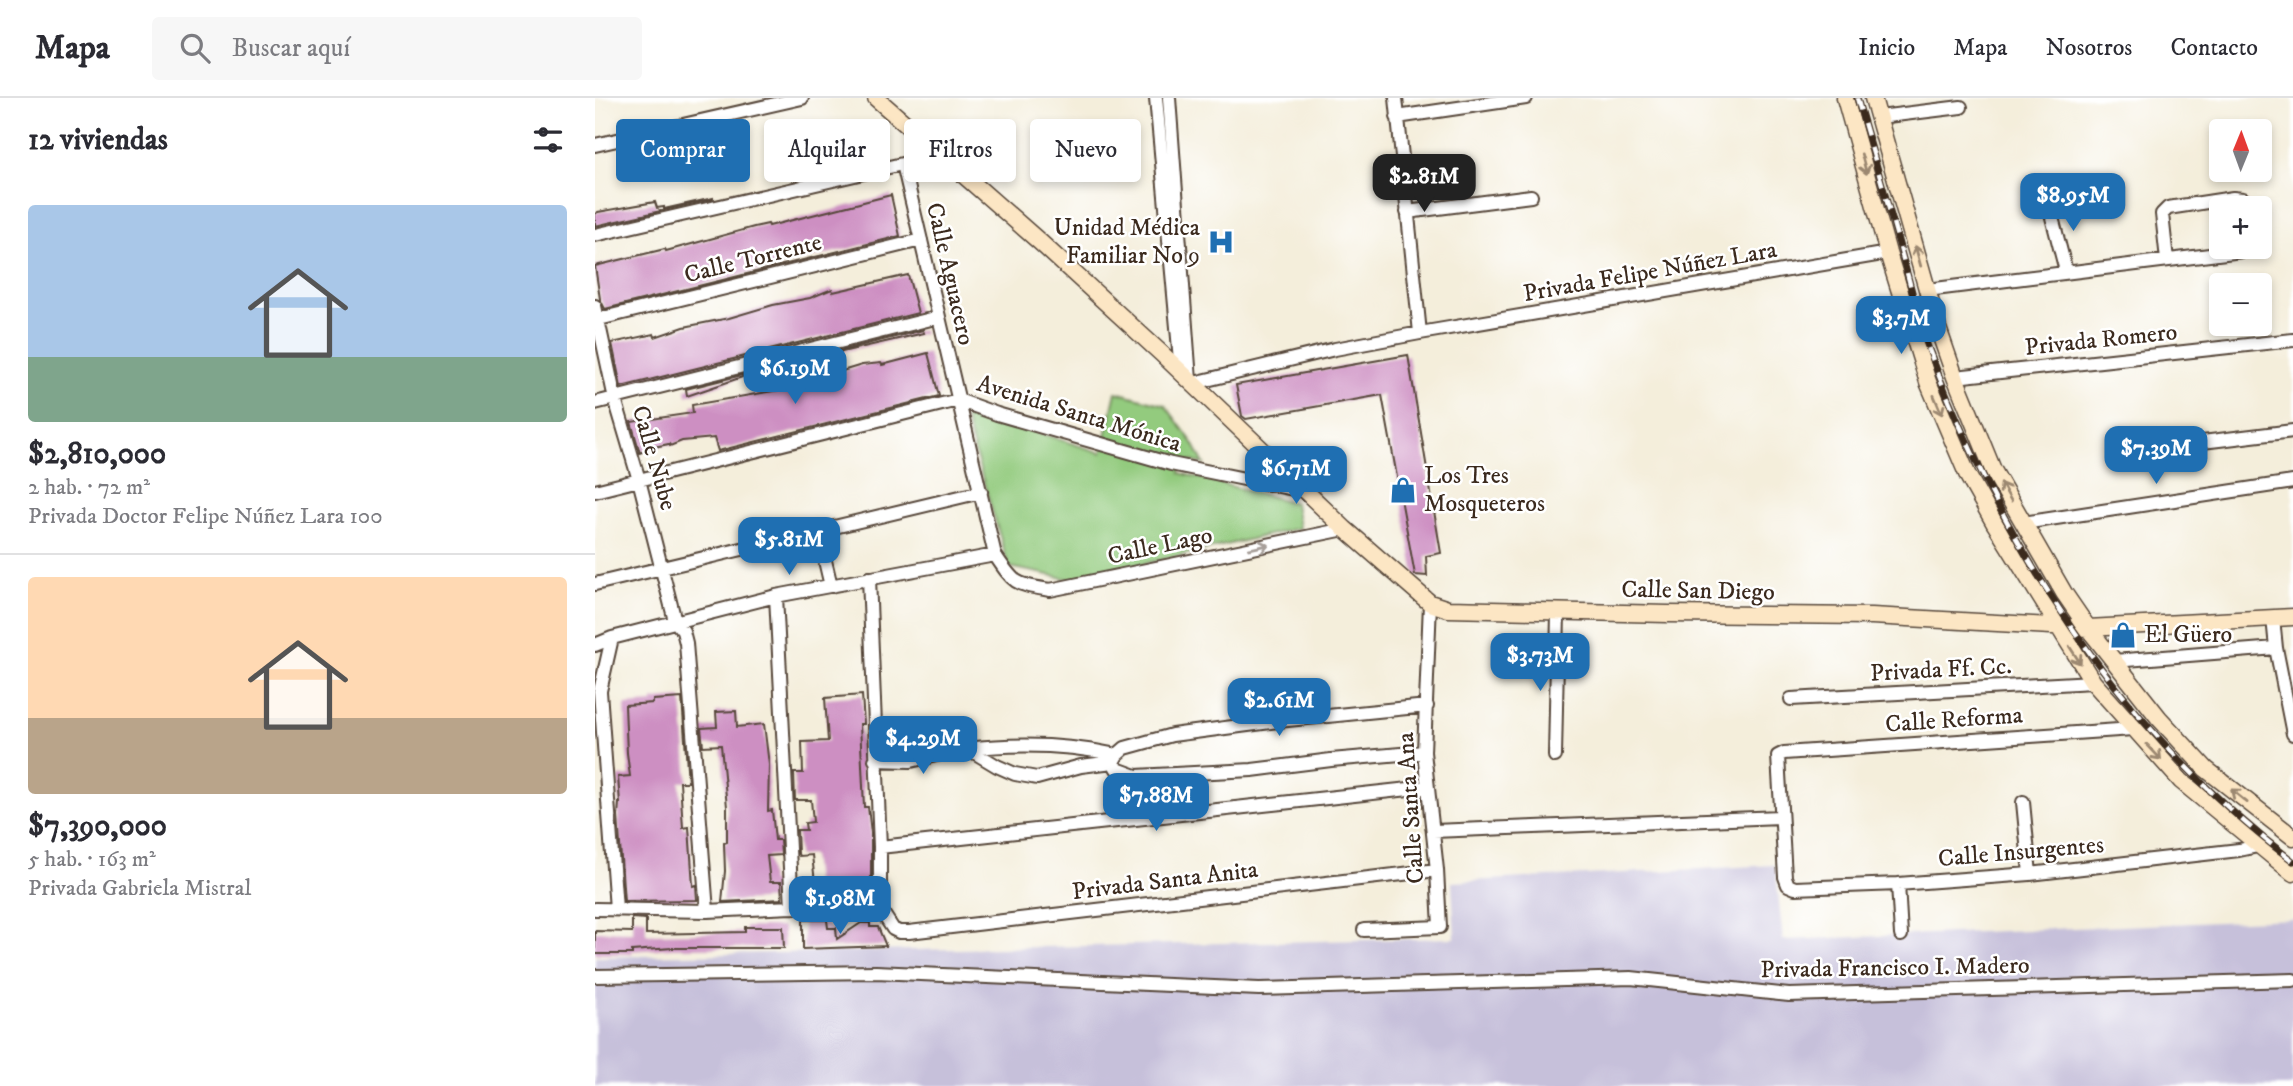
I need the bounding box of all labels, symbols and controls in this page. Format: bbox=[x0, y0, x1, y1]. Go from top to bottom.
search box bbox=[152, 17, 642, 80]
text: Mapa bbox=[35, 28, 110, 69]
icon: search bbox=[176, 29, 214, 67]
text: Buscar aquí bbox=[232, 32, 350, 65]
text: Inicio bbox=[1858, 33, 1915, 63]
text: Mapa bbox=[1953, 33, 2008, 63]
text: Nosotros bbox=[2046, 33, 2132, 63]
text: Contacto bbox=[2170, 33, 2258, 63]
chip: Comprar bbox=[616, 119, 750, 182]
chip: Alquilar bbox=[764, 119, 890, 182]
chip: Filtros bbox=[904, 119, 1016, 182]
chip: Nuevo bbox=[1030, 119, 1141, 182]
north arrow bbox=[2209, 119, 2271, 182]
map controls bbox=[2209, 119, 2272, 336]
icon: filters bbox=[529, 121, 567, 159]
text: 12 viviendas bbox=[28, 122, 168, 159]
one-way arrow bbox=[1858, 153, 1871, 175]
pin: $2.81M bbox=[1367, 155, 1481, 214]
text: $2.81M bbox=[1389, 162, 1459, 191]
pin: $8.95M bbox=[2016, 174, 2130, 233]
text: $8.95M bbox=[2036, 181, 2110, 210]
button: + bbox=[2209, 196, 2272, 259]
street label: Calle Aguacero bbox=[919, 200, 981, 348]
place label: Unidad Médica Familiar No 9 bbox=[1054, 213, 1201, 271]
street label: Calle Torrente bbox=[681, 227, 825, 291]
hospital icon: Unidad Médica Familiar No 9 bbox=[1206, 227, 1236, 257]
street label: Privada Felipe Núñez Lara bbox=[1521, 235, 1780, 309]
one-way arrow bbox=[1911, 245, 1924, 267]
icon: home bbox=[235, 250, 361, 376]
button: − bbox=[2209, 273, 2272, 336]
pin: $3.7M bbox=[1852, 296, 1950, 356]
text: $3.7M bbox=[1872, 304, 1930, 333]
street label: Privada Romero bbox=[2023, 317, 2179, 363]
pin: $6.19M bbox=[738, 346, 852, 406]
text: $6.19M bbox=[760, 354, 830, 383]
street label: Avenida Santa Mónica bbox=[973, 369, 1186, 460]
one-way arrow bbox=[1932, 393, 1945, 415]
street label: Calle Nube bbox=[625, 402, 683, 514]
pin: $7.39M bbox=[2099, 426, 2213, 486]
text: $7.39M bbox=[2120, 434, 2192, 463]
text: $2,810,000 bbox=[28, 436, 166, 473]
pin: $6.71M bbox=[1239, 446, 1353, 506]
text: $6.71M bbox=[1261, 454, 1331, 483]
place label: Los Tres Mosqueteros bbox=[1424, 461, 1545, 519]
text: 2 hab. · 72 m² bbox=[28, 473, 150, 502]
shop icon: Los Tres Mosqueteros bbox=[1388, 475, 1418, 505]
one-way arrow bbox=[1999, 482, 2013, 502]
text: Privada Doctor Felipe Núñez Lara 100 bbox=[28, 502, 383, 531]
pin: $5.81M bbox=[732, 518, 846, 577]
street label: Calle Lago bbox=[1105, 520, 1215, 572]
text: $5.81M bbox=[754, 525, 824, 554]
one-way arrow bbox=[1247, 540, 1270, 554]
street label: Calle San Diego bbox=[1621, 575, 1775, 607]
shop icon: El Güero bbox=[2108, 620, 2138, 650]
place label: El Güero bbox=[2144, 620, 2232, 650]
icon: home bbox=[235, 622, 361, 748]
pin: $3.73M bbox=[1483, 634, 1597, 693]
text: $3.73M bbox=[1507, 641, 1573, 670]
one-way arrow bbox=[2068, 644, 2082, 664]
street label: Privada Ff. Cc. bbox=[1869, 651, 2013, 689]
pin: $2.61M bbox=[1222, 678, 1336, 738]
text: $2.61M bbox=[1244, 686, 1314, 715]
street label: Calle Reforma bbox=[1884, 700, 2024, 740]
pin: $4.29M bbox=[866, 716, 980, 776]
text: $4.29M bbox=[885, 724, 961, 753]
street label: Calle Santa Ana bbox=[1391, 730, 1431, 885]
one-way arrow bbox=[2146, 743, 2163, 760]
pin: $7.88M bbox=[1099, 774, 1213, 833]
text: $7.88M bbox=[1119, 781, 1193, 810]
one-way arrow bbox=[2230, 788, 2248, 803]
text: $7,390,000 bbox=[28, 808, 167, 845]
street label: Calle Insurgentes bbox=[1937, 830, 2105, 874]
text: 5 hab. · 163 m² bbox=[28, 845, 156, 874]
street label: Privada Santa Anita bbox=[1070, 855, 1260, 907]
text: Privada Gabriela Mistral bbox=[28, 874, 251, 903]
pin: $1.98M bbox=[783, 876, 897, 936]
text: $1.98M bbox=[805, 884, 875, 913]
street label: Privada Francisco I. Madero bbox=[1760, 951, 2030, 985]

